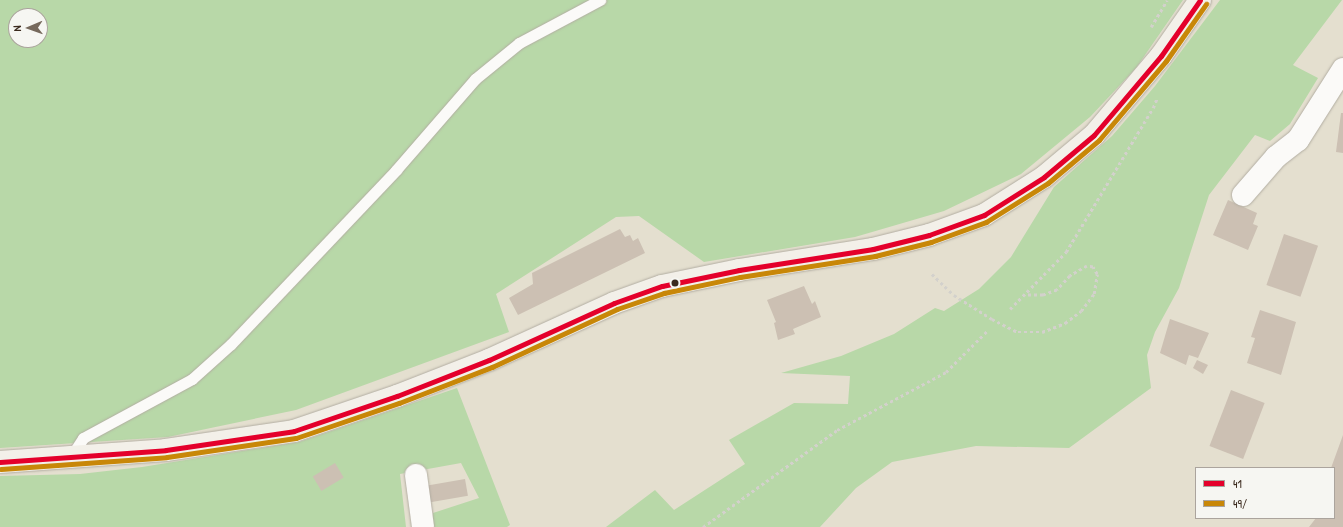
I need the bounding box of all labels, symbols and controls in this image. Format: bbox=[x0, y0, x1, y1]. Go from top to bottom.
north arrow bbox=[8, 8, 48, 48]
text: N bbox=[10, 25, 24, 32]
unlabelled marker bbox=[670, 278, 680, 288]
legend bbox=[1195, 467, 1335, 519]
text: 41 bbox=[1233, 475, 1242, 492]
text: 49/ bbox=[1233, 495, 1247, 512]

